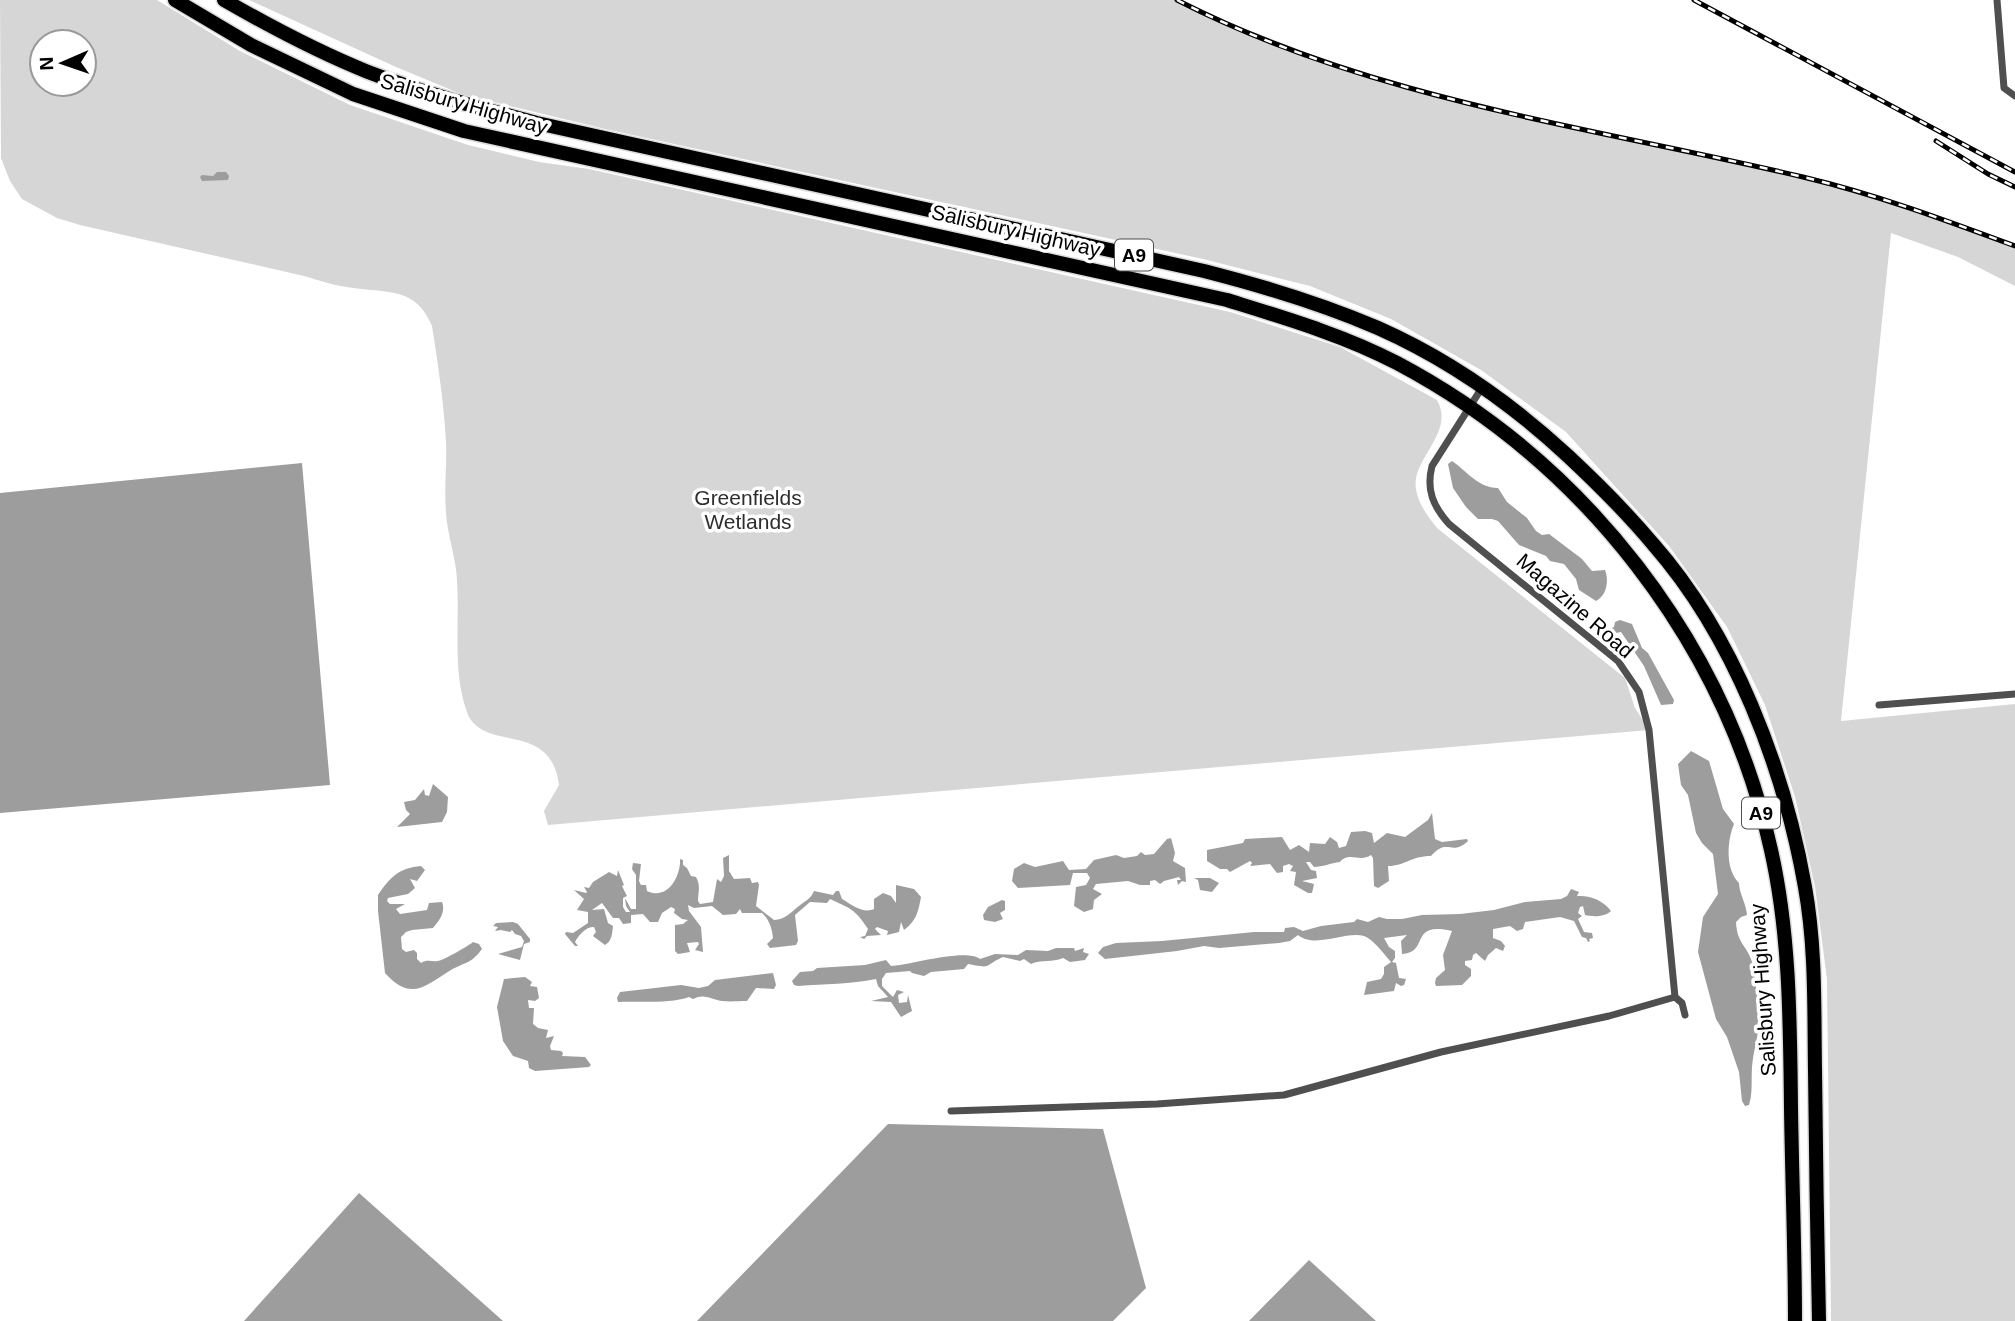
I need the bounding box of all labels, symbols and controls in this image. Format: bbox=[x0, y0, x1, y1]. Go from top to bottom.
north arrow bbox=[28, 28, 98, 98]
text: N bbox=[36, 56, 57, 71]
street label: Salisbury Highway bbox=[378, 69, 551, 139]
street label: Salisbury Highway bbox=[929, 200, 1103, 261]
road number: A9 bbox=[1115, 240, 1153, 270]
park label: Greenfields Wetlands bbox=[694, 486, 802, 533]
street label: Magazine Road bbox=[1512, 549, 1638, 663]
road number: A9 bbox=[1742, 798, 1780, 828]
street label: Salisbury Highway bbox=[1745, 903, 1780, 1077]

